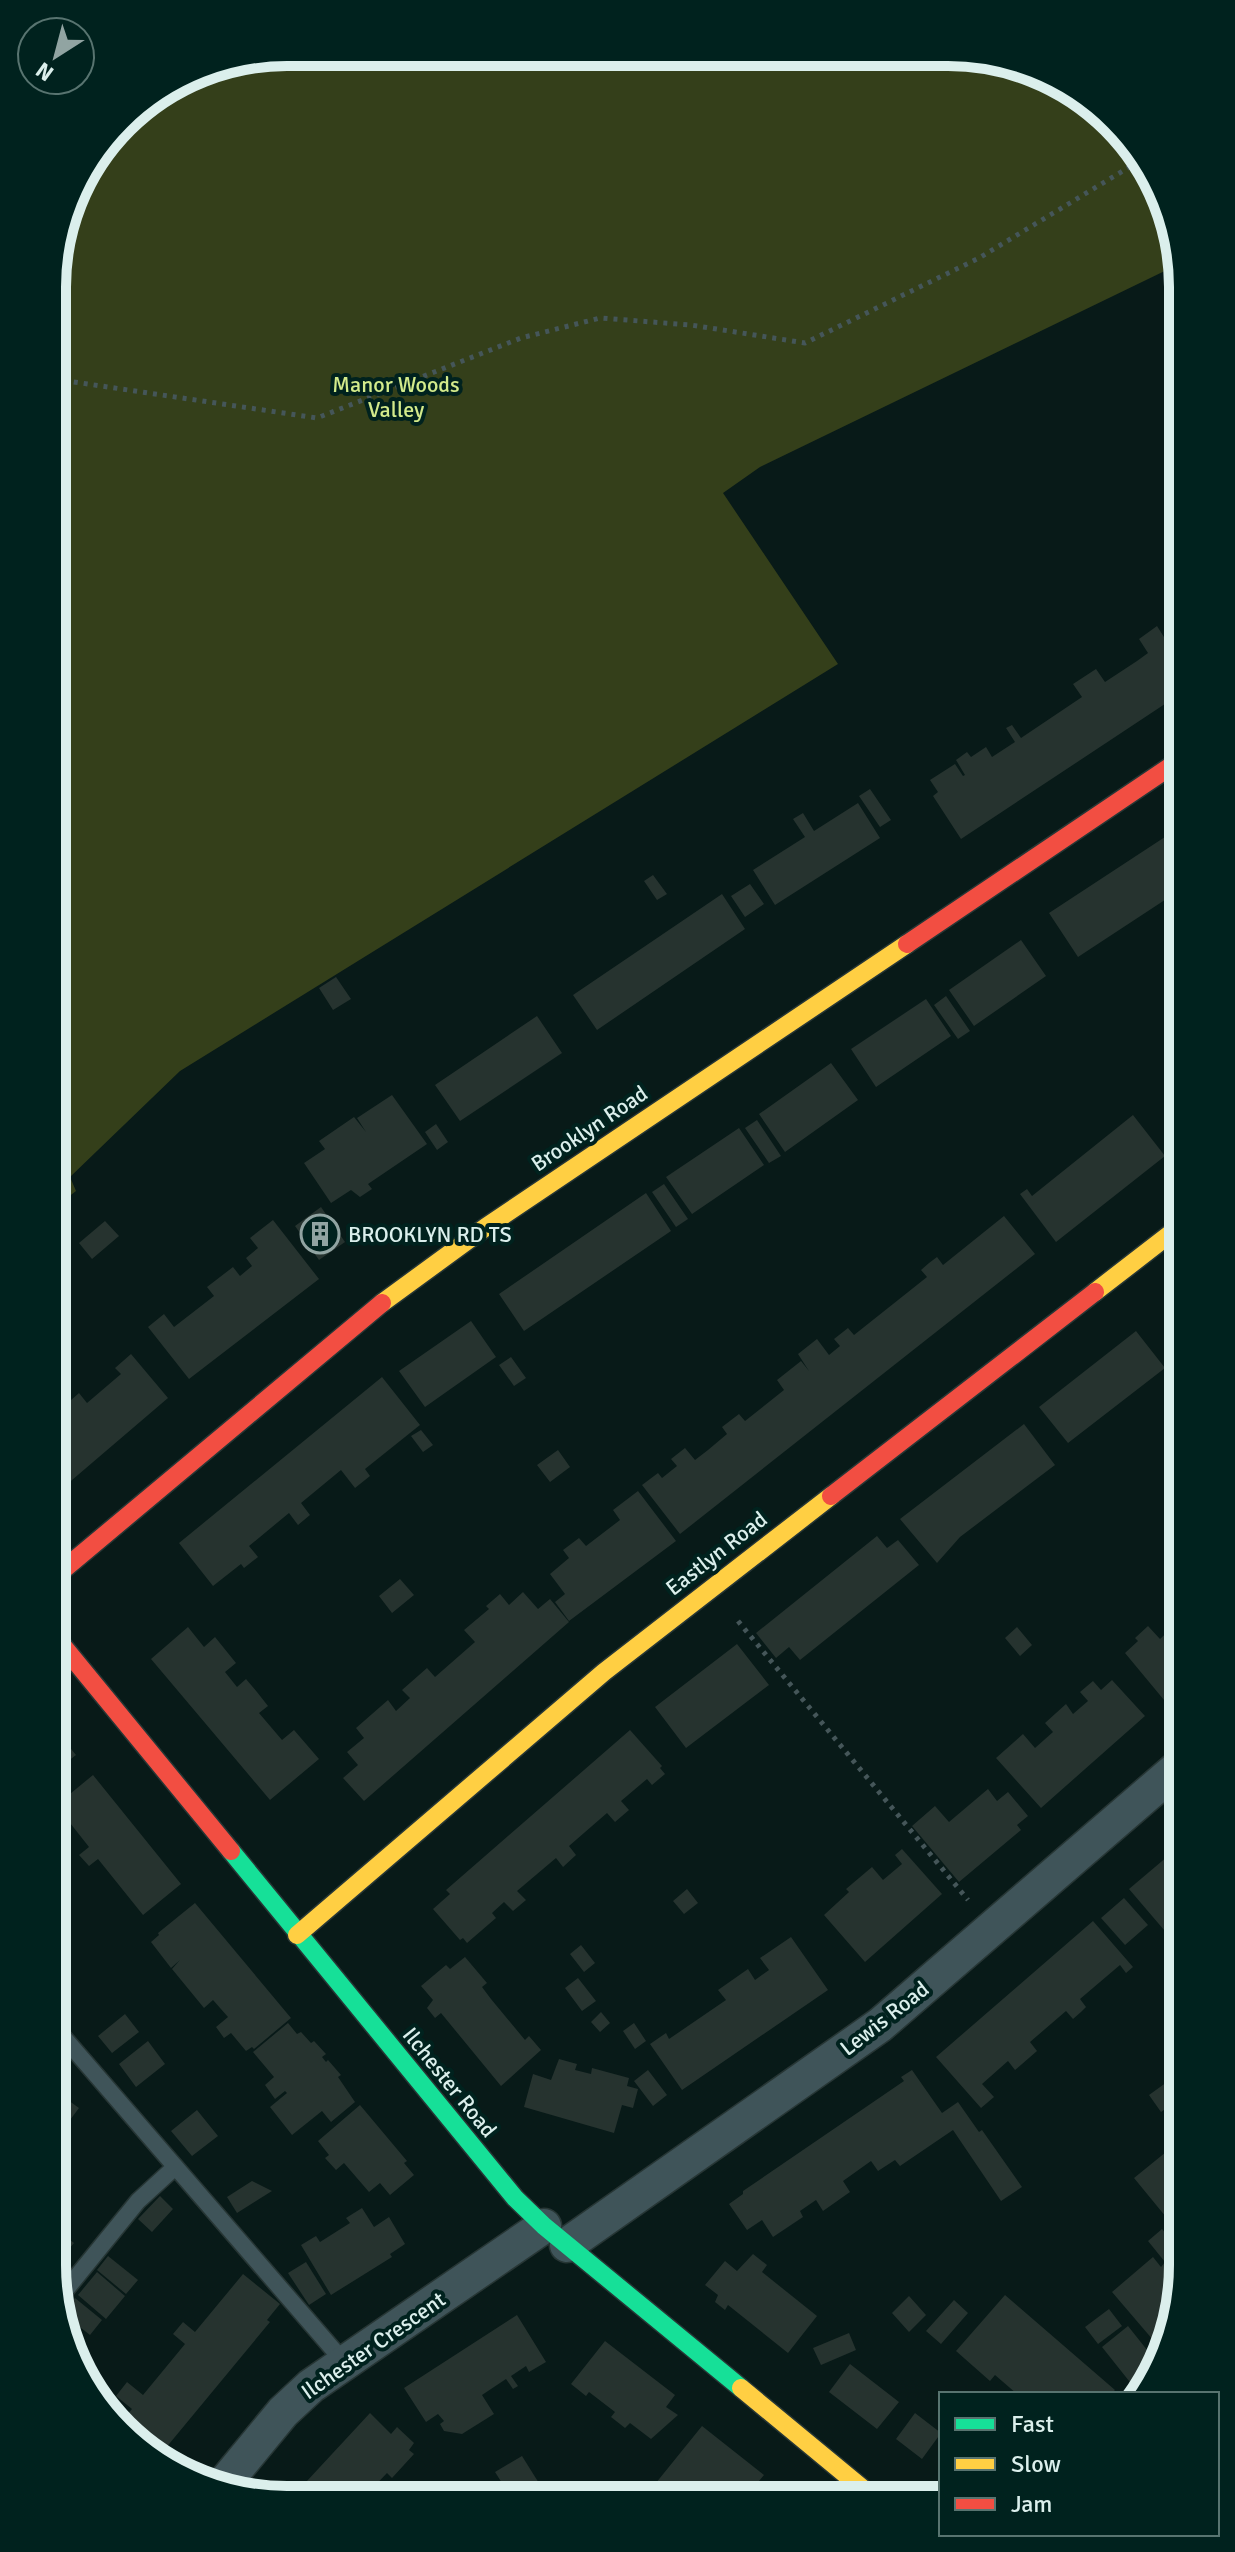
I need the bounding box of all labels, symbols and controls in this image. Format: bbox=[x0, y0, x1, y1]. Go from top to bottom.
north arrow bbox=[16, 16, 96, 96]
text: N bbox=[30, 56, 59, 87]
park label: Manor Woods Valley bbox=[332, 371, 460, 423]
street label: Brooklyn Road bbox=[526, 1080, 653, 1177]
building icon: BROOKLYN RD TS bbox=[299, 1213, 341, 1255]
place label: BROOKLYN RD TS bbox=[348, 1221, 512, 1248]
street label: Eastlyn Road bbox=[660, 1505, 772, 1601]
street label: Lewis Road bbox=[834, 1975, 934, 2061]
street label: Ilchester Road bbox=[397, 2022, 502, 2143]
street label: Ilchester Crescent bbox=[296, 2286, 451, 2405]
legend bbox=[939, 2392, 1219, 2536]
text: Fast bbox=[1011, 2409, 1054, 2439]
text: Slow bbox=[1011, 2449, 1061, 2479]
text: Jam bbox=[1011, 2489, 1052, 2519]

